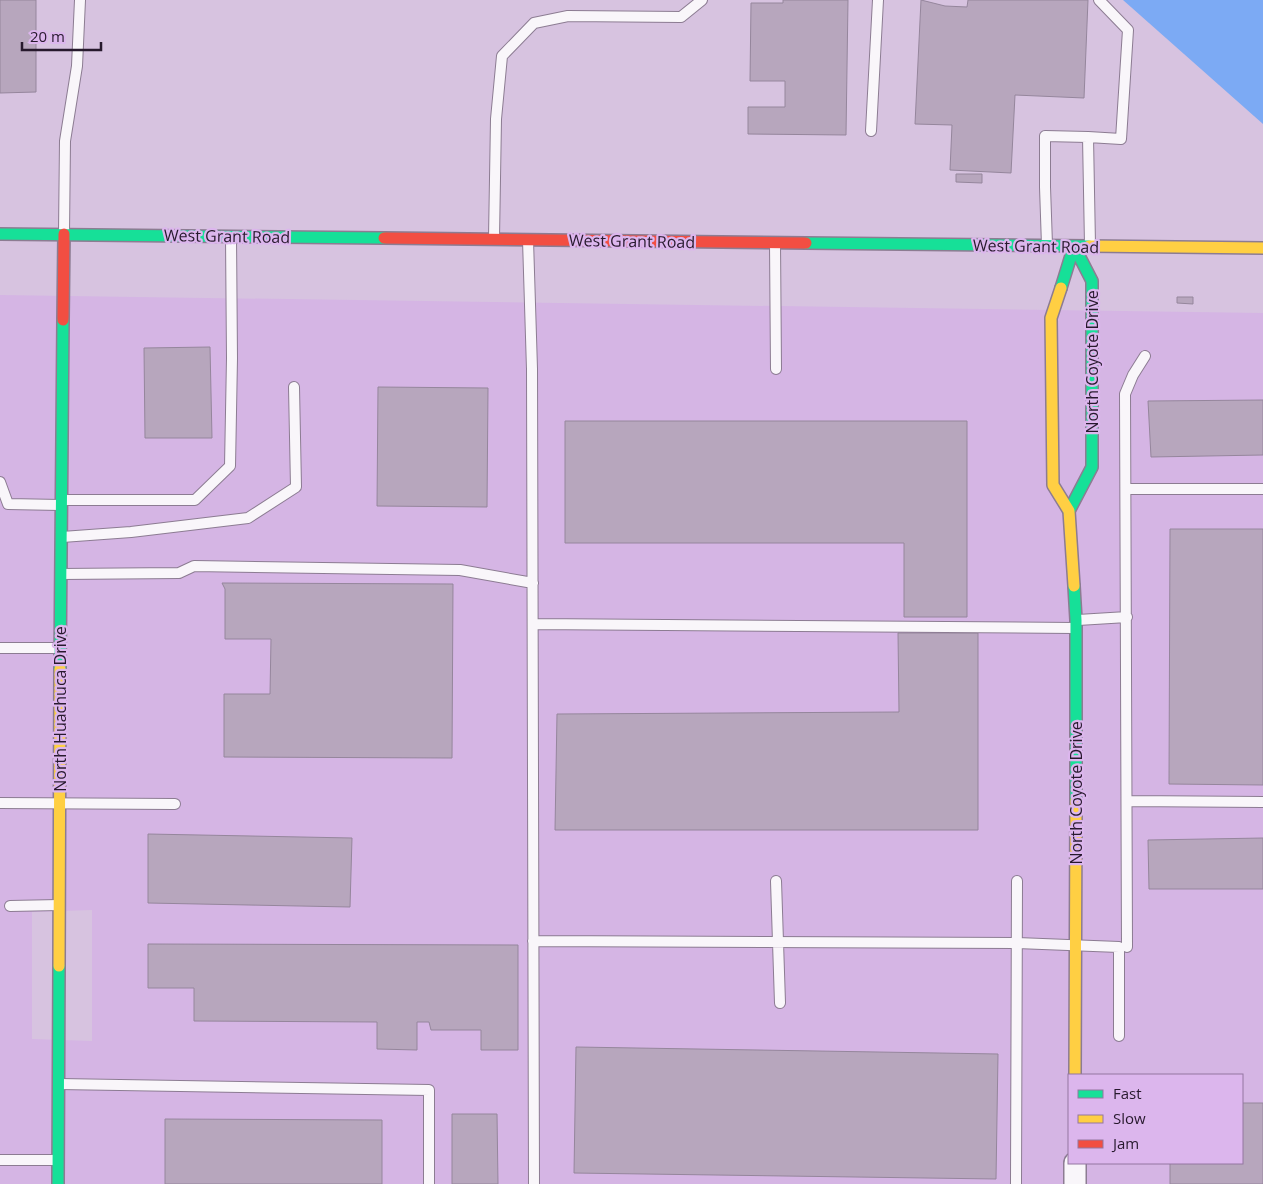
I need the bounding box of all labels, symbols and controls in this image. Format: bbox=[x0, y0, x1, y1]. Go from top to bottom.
scale bar bbox=[22, 20, 101, 52]
text: 20 m bbox=[30, 26, 65, 46]
street label: West Grant Road bbox=[164, 224, 290, 248]
street label: West Grant Road bbox=[569, 229, 695, 253]
street label: West Grant Road bbox=[973, 234, 1099, 258]
street label: North Coyote Drive bbox=[1081, 290, 1103, 434]
street label: North Huachuca Drive bbox=[49, 626, 71, 792]
street label: North Coyote Drive bbox=[1065, 721, 1087, 865]
legend bbox=[1068, 1074, 1243, 1164]
text: Fast bbox=[1113, 1083, 1142, 1103]
text: Slow bbox=[1113, 1108, 1146, 1128]
text: Jam bbox=[1111, 1133, 1139, 1153]

